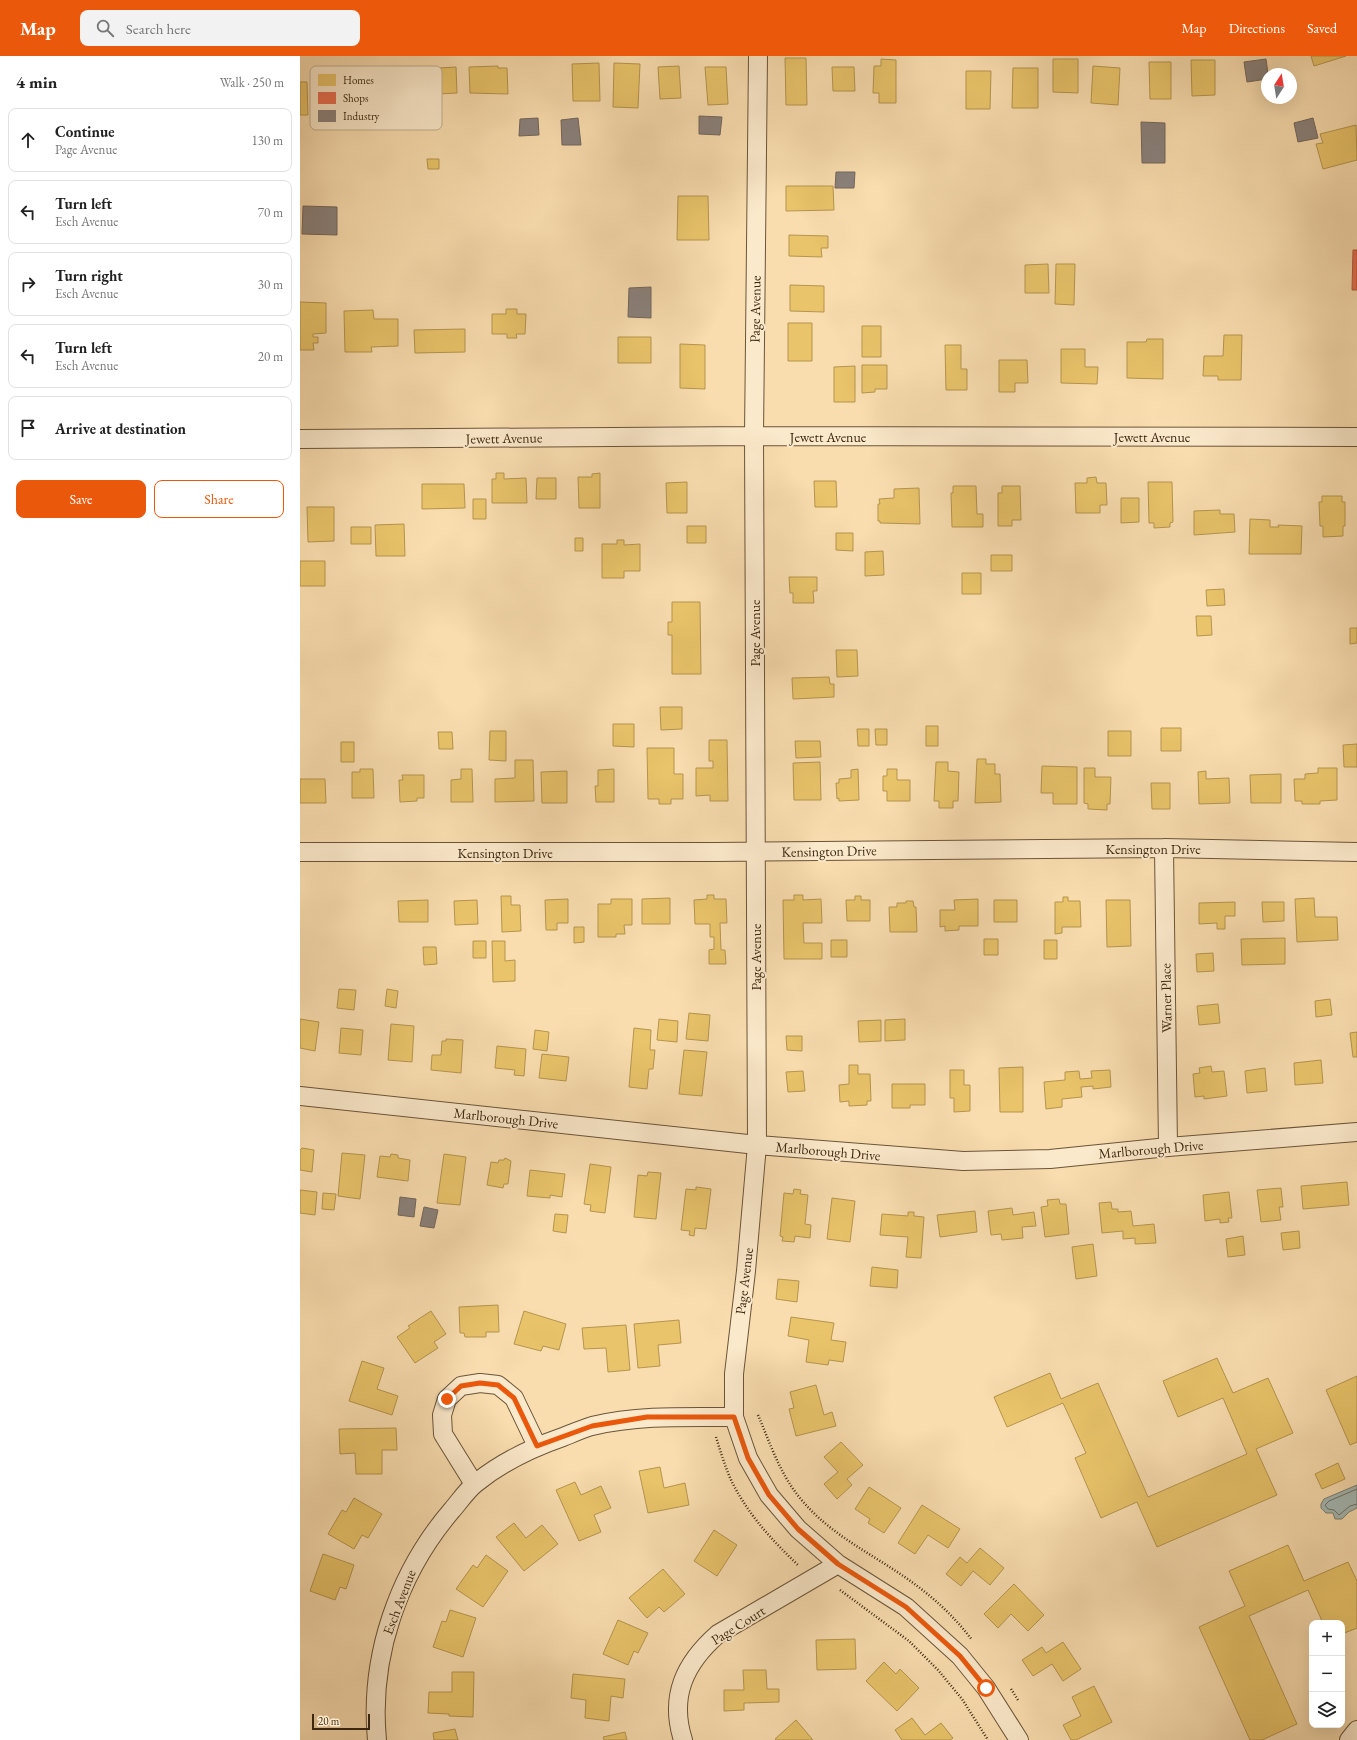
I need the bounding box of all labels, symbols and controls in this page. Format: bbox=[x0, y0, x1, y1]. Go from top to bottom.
search box bbox=[80, 10, 360, 46]
text: Map bbox=[20, 16, 56, 41]
icon: search bbox=[94, 17, 116, 39]
text: Search here bbox=[126, 19, 191, 38]
text: Map bbox=[1181, 19, 1207, 37]
text: Directions bbox=[1229, 19, 1285, 37]
text: Saved bbox=[1307, 19, 1337, 37]
legend bbox=[310, 66, 442, 130]
north arrow bbox=[1261, 68, 1297, 104]
text: 4 min bbox=[16, 71, 57, 93]
text: Homes bbox=[343, 73, 374, 87]
text: Walk · 250 m bbox=[220, 74, 284, 91]
text: Shops bbox=[343, 91, 369, 105]
text: Industry bbox=[343, 109, 380, 123]
text: Continue bbox=[55, 122, 115, 141]
icon: ahead bbox=[17, 129, 39, 151]
text: 130 m bbox=[252, 132, 283, 149]
text: Page Avenue bbox=[55, 141, 117, 158]
text: Turn left bbox=[55, 194, 112, 213]
icon: left bbox=[17, 201, 39, 223]
text: 70 m bbox=[258, 204, 283, 221]
text: Esch Avenue bbox=[55, 213, 118, 230]
text: Turn right bbox=[55, 266, 123, 285]
icon: right bbox=[17, 273, 39, 295]
street label: Page Avenue bbox=[745, 275, 765, 343]
text: 30 m bbox=[258, 276, 283, 293]
text: Esch Avenue bbox=[55, 285, 118, 302]
text: Turn left bbox=[55, 338, 112, 357]
icon: left bbox=[17, 345, 39, 367]
text: 20 m bbox=[258, 348, 283, 365]
text: Esch Avenue bbox=[55, 357, 118, 374]
icon: arrive bbox=[17, 417, 39, 439]
text: Arrive at destination bbox=[55, 419, 186, 438]
street label: Jewett Avenue bbox=[464, 428, 543, 448]
street label: Jewett Avenue bbox=[789, 428, 867, 446]
street label: Jewett Avenue bbox=[1113, 428, 1191, 446]
button: Save bbox=[16, 480, 146, 518]
button: Share bbox=[154, 480, 284, 518]
street label: Page Avenue bbox=[746, 599, 764, 667]
street label: Kensington Drive bbox=[1105, 840, 1201, 858]
street label: Kensington Drive bbox=[781, 841, 877, 861]
street label: Kensington Drive bbox=[457, 844, 553, 862]
street label: Page Avenue bbox=[747, 923, 765, 991]
street label: Warner Place bbox=[1156, 963, 1176, 1033]
street label: Marlborough Drive bbox=[453, 1104, 560, 1132]
street label: Marlborough Drive bbox=[1098, 1135, 1205, 1163]
street label: Marlborough Drive bbox=[775, 1137, 882, 1165]
street label: Page Avenue bbox=[731, 1246, 757, 1315]
route end bbox=[438, 1390, 456, 1408]
street label: Esch Avenue bbox=[378, 1566, 420, 1637]
street label: Page Court bbox=[708, 1601, 769, 1649]
map controls bbox=[1309, 1620, 1345, 1728]
button: + bbox=[1309, 1620, 1345, 1656]
button: − bbox=[1309, 1656, 1345, 1692]
route start bbox=[977, 1679, 995, 1697]
button: layers bbox=[1309, 1692, 1345, 1728]
scale bar bbox=[312, 1712, 370, 1731]
text: 20 m bbox=[318, 1714, 339, 1728]

